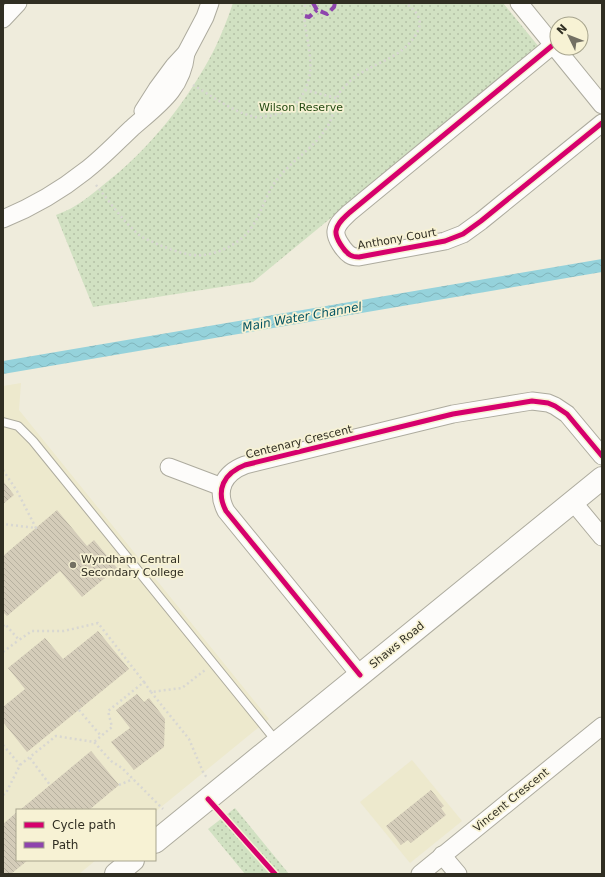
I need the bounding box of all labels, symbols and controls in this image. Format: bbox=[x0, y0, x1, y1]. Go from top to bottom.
north arrow bbox=[549, 16, 589, 56]
text: N bbox=[554, 22, 570, 37]
park label: Wilson Reserve bbox=[259, 101, 343, 114]
street label: Anthony Court bbox=[357, 226, 438, 252]
water label: Main Water Channel bbox=[241, 299, 364, 334]
street label: Centenary Crescent bbox=[244, 422, 354, 462]
place label: Wyndham Central Secondary College bbox=[81, 553, 184, 579]
marker: Wyndham Central Secondary College bbox=[68, 560, 78, 570]
street label: Shaws Road bbox=[367, 619, 427, 671]
street label: Vincent Crescent bbox=[471, 765, 552, 834]
legend bbox=[16, 809, 156, 861]
text: Cycle path bbox=[52, 818, 116, 832]
text: Path bbox=[52, 838, 78, 852]

